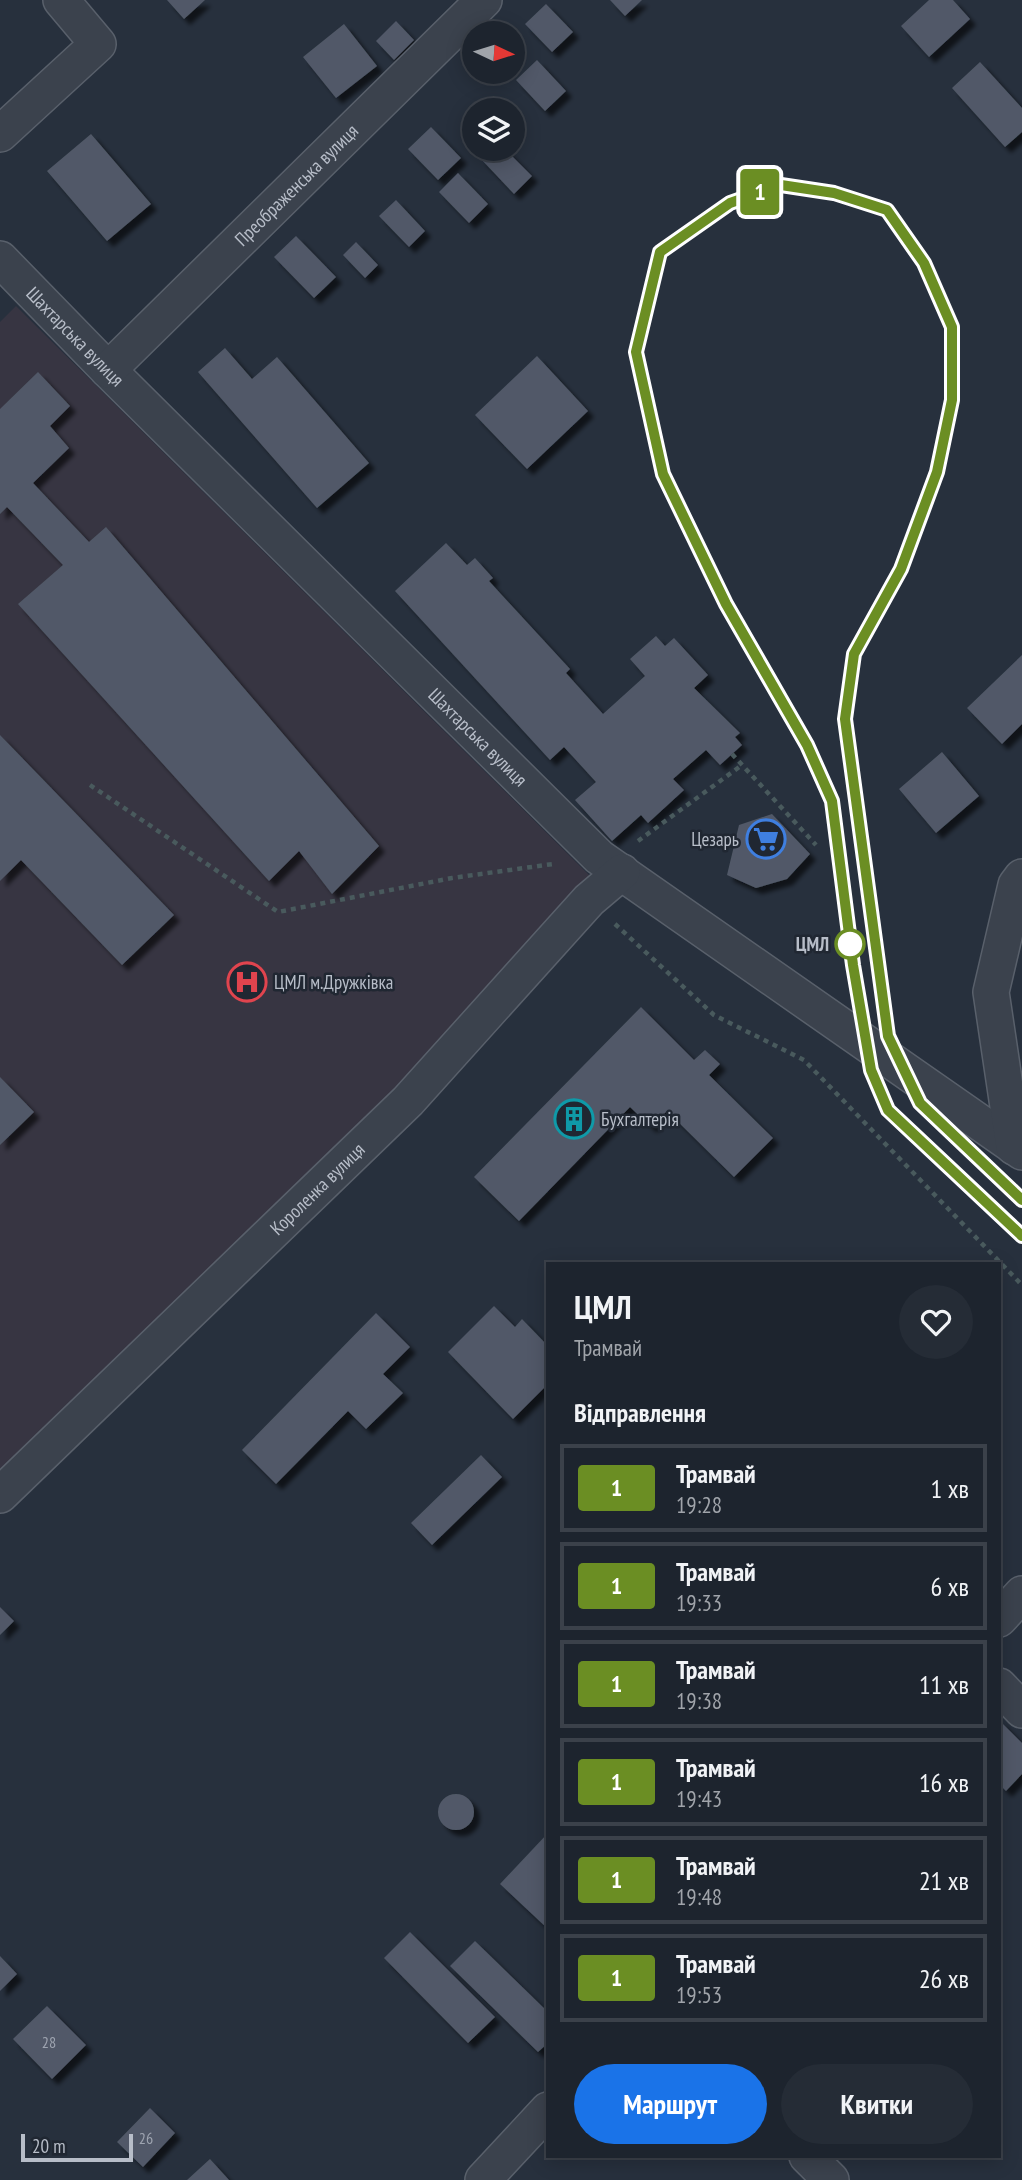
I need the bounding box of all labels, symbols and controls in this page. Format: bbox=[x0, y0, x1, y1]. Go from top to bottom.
north arrow bbox=[462, 21, 525, 84]
map controls bbox=[462, 21, 525, 161]
button: layers bbox=[462, 98, 525, 161]
street label: Преображенська вулиця bbox=[229, 119, 363, 251]
line badge: 1 bbox=[737, 169, 783, 215]
text: 1 bbox=[754, 176, 766, 207]
street label: Шахтарська вулиця bbox=[21, 281, 129, 391]
street label: Шахтарська вулиця bbox=[423, 683, 533, 791]
supermarket icon: Цезарь bbox=[745, 818, 787, 860]
place label: Цезарь bbox=[691, 827, 739, 851]
marker: ЦМЛ bbox=[835, 929, 865, 959]
place label: ЦМЛ bbox=[796, 932, 829, 956]
hospital icon: ЦМЛ м.Дружківка bbox=[226, 961, 268, 1003]
place label: ЦМЛ м.Дружківка bbox=[274, 970, 393, 994]
building icon: Бухгалтерія bbox=[553, 1098, 595, 1140]
place label: Бухгалтерія bbox=[601, 1107, 679, 1131]
street label: Короленка вулиця bbox=[265, 1137, 370, 1240]
text: ЦМЛ bbox=[574, 1285, 632, 1328]
button: heart bbox=[899, 1285, 973, 1359]
text: Трамвай bbox=[574, 1333, 642, 1362]
text: Відправлення bbox=[574, 1396, 706, 1429]
text: Трамвай bbox=[676, 1457, 756, 1490]
text: 1 bbox=[611, 1472, 622, 1503]
text: 1 хв bbox=[931, 1472, 969, 1505]
text: 19:28 bbox=[676, 1490, 722, 1519]
text: Трамвай bbox=[676, 1555, 756, 1588]
text: 1 bbox=[611, 1570, 622, 1601]
text: 6 хв bbox=[931, 1570, 969, 1603]
text: 19:33 bbox=[676, 1588, 722, 1617]
text: Трамвай bbox=[676, 1653, 756, 1686]
text: 1 bbox=[611, 1668, 622, 1699]
text: 11 хв bbox=[919, 1668, 969, 1701]
text: 19:38 bbox=[676, 1686, 722, 1715]
text: Трамвай bbox=[676, 1751, 756, 1784]
text: 1 bbox=[611, 1766, 622, 1797]
text: 16 хв bbox=[919, 1766, 969, 1799]
text: 19:43 bbox=[676, 1784, 722, 1813]
text: Трамвай bbox=[676, 1849, 756, 1882]
text: 1 bbox=[611, 1864, 622, 1895]
text: 21 хв bbox=[919, 1864, 969, 1897]
text: 19:48 bbox=[676, 1882, 722, 1911]
text: Трамвай bbox=[676, 1947, 756, 1980]
text: 1 bbox=[611, 1962, 622, 1993]
text: 26 хв bbox=[919, 1962, 969, 1995]
text: 19:53 bbox=[676, 1980, 722, 2009]
house number: 28 bbox=[42, 2032, 56, 2052]
button: Маршрут bbox=[574, 2064, 767, 2144]
button: Квитки bbox=[781, 2064, 973, 2144]
house number: 26 bbox=[139, 2128, 153, 2148]
scale bar bbox=[21, 2131, 133, 2163]
text: 20 m bbox=[32, 2134, 66, 2158]

